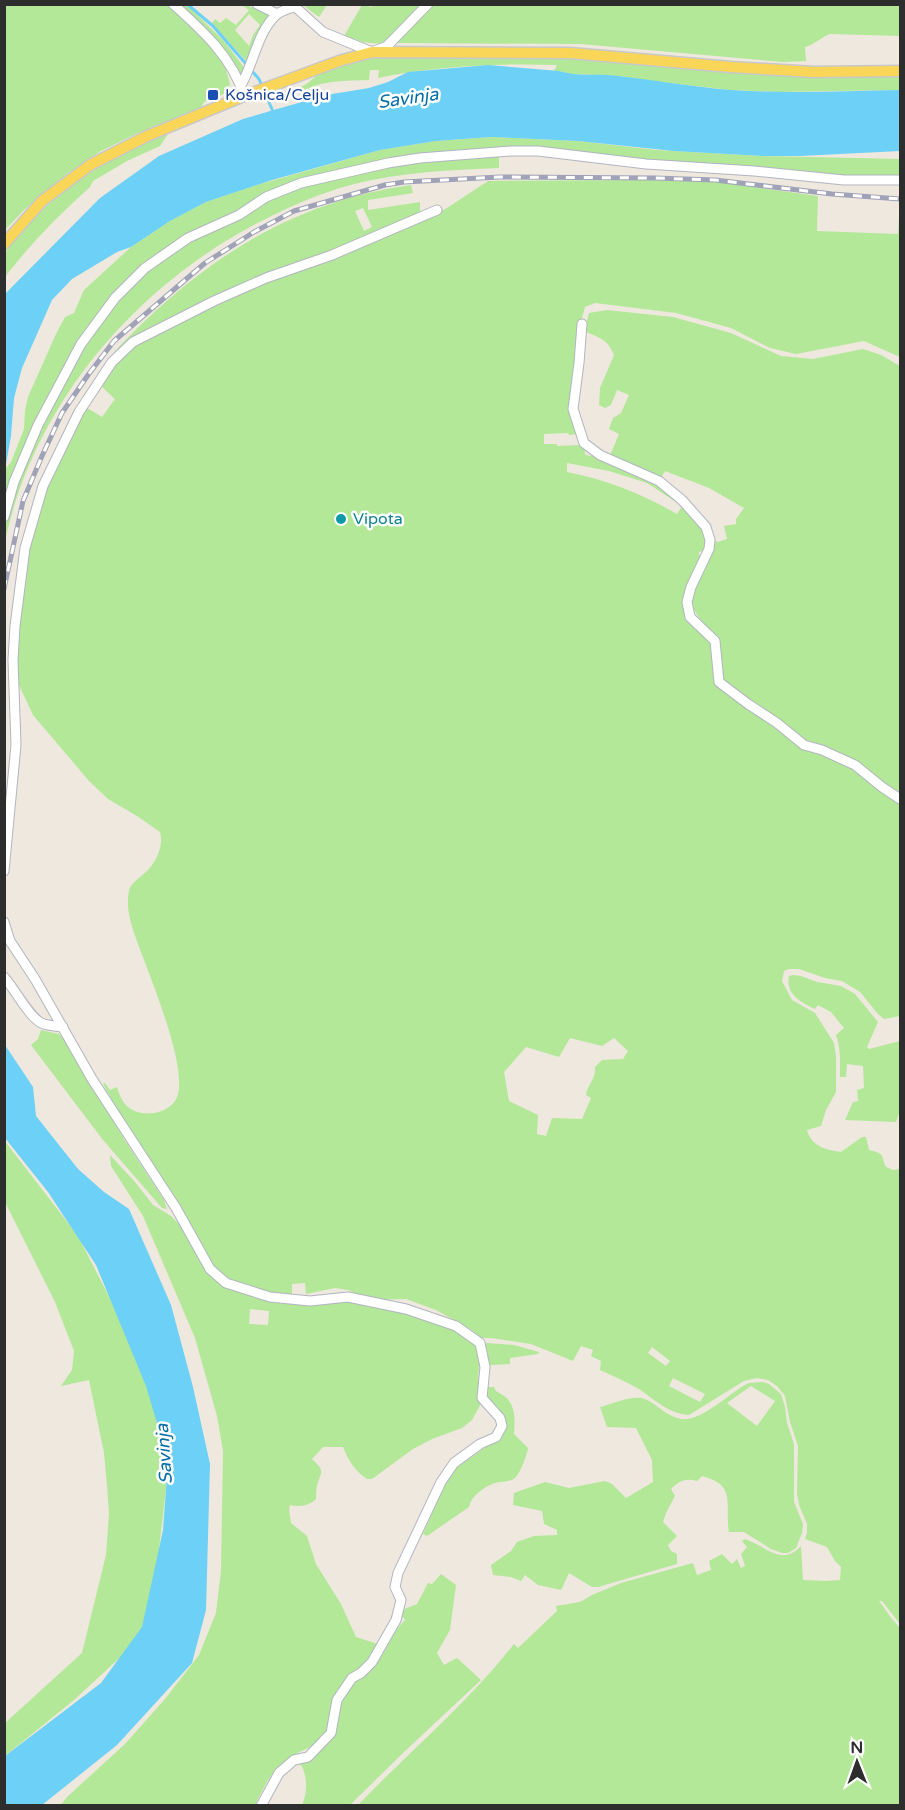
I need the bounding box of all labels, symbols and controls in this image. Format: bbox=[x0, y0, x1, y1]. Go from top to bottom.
water label: Savinja bbox=[376, 83, 440, 113]
place label: Košnica/Celju bbox=[225, 85, 329, 105]
marker: Košnica/Celju bbox=[206, 88, 220, 102]
place label: Vipota bbox=[353, 509, 403, 529]
marker: Vipota bbox=[334, 512, 348, 526]
water label: Savinja bbox=[151, 1422, 177, 1485]
north arrow bbox=[827, 1732, 887, 1792]
text: N bbox=[850, 1738, 863, 1758]

